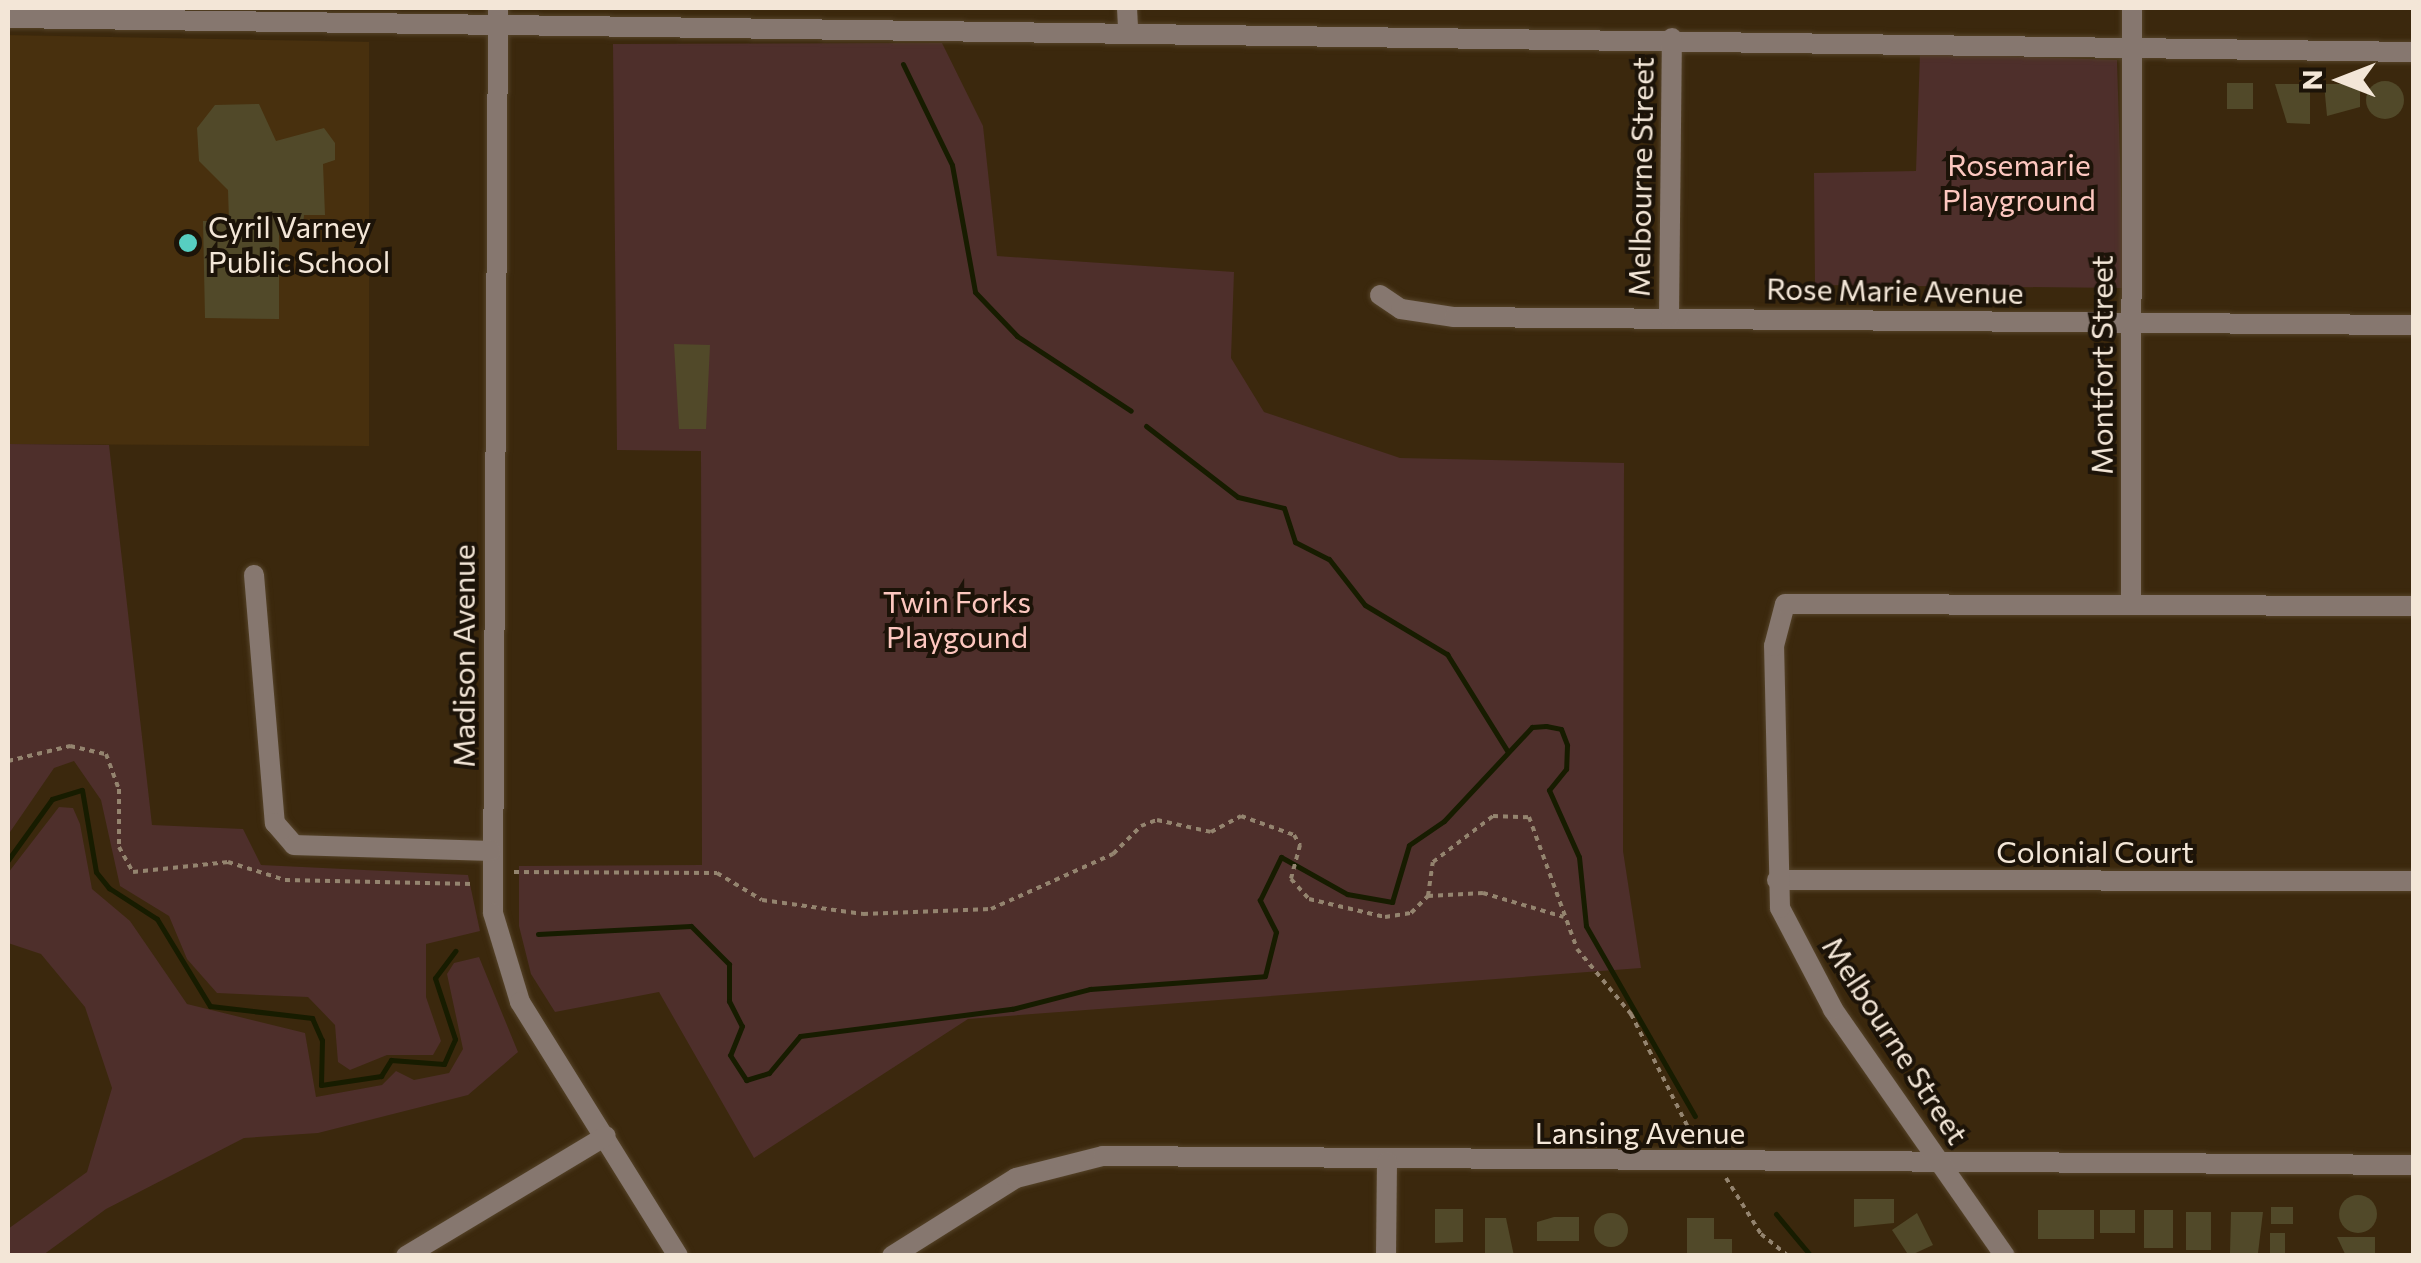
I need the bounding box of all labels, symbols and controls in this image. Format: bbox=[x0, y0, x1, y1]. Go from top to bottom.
north arrow bbox=[2291, 30, 2391, 130]
street label: Melbourne Street bbox=[1620, 57, 1660, 297]
text: N bbox=[2294, 70, 2328, 91]
park label: Rosemarie Playground bbox=[1942, 146, 2096, 216]
place label: Cyril Varney Public School bbox=[208, 208, 390, 278]
marker: Cyril Varney Public School bbox=[177, 232, 199, 254]
street label: Montfort Street bbox=[2083, 255, 2119, 475]
street label: Rose Marie Avenue bbox=[1766, 270, 2024, 310]
street label: Madison Avenue bbox=[445, 544, 481, 768]
park label: Twin Forks Playgound bbox=[883, 583, 1031, 654]
street label: Colonial Court bbox=[1996, 833, 2194, 869]
street label: Melbourne Street bbox=[1816, 930, 1976, 1150]
street label: Lansing Avenue bbox=[1535, 1114, 1745, 1150]

